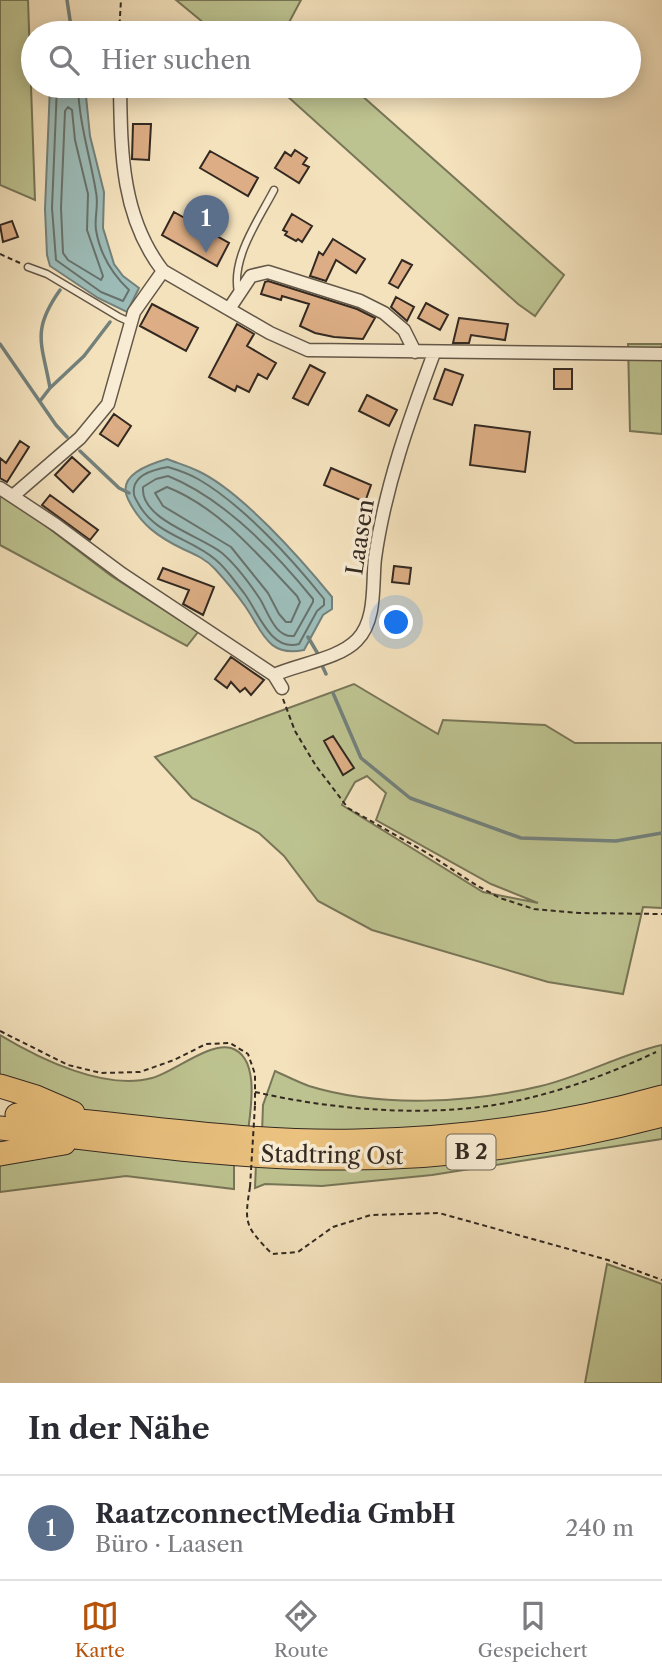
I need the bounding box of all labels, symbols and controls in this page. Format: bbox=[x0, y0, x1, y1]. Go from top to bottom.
search box bbox=[21, 21, 641, 98]
icon: search bbox=[45, 41, 83, 79]
text: Hier suchen bbox=[101, 44, 251, 76]
pin: 1 bbox=[183, 195, 229, 253]
street label: Laasen bbox=[340, 497, 380, 577]
your location bbox=[379, 605, 413, 639]
road number: B 2 bbox=[447, 1134, 496, 1170]
street label: Stadtring Ost bbox=[260, 1140, 404, 1170]
text: In der Nähe bbox=[28, 1410, 210, 1447]
text: RaatzconnectMedia GmbH bbox=[95, 1498, 456, 1530]
text: 1 bbox=[46, 1514, 56, 1542]
text: 240 m bbox=[565, 1514, 634, 1542]
text: Büro · Laasen bbox=[95, 1530, 244, 1558]
tab: Karte bbox=[75, 1597, 125, 1662]
tab: Route bbox=[274, 1597, 329, 1662]
tab: Gespeichert bbox=[478, 1597, 587, 1662]

